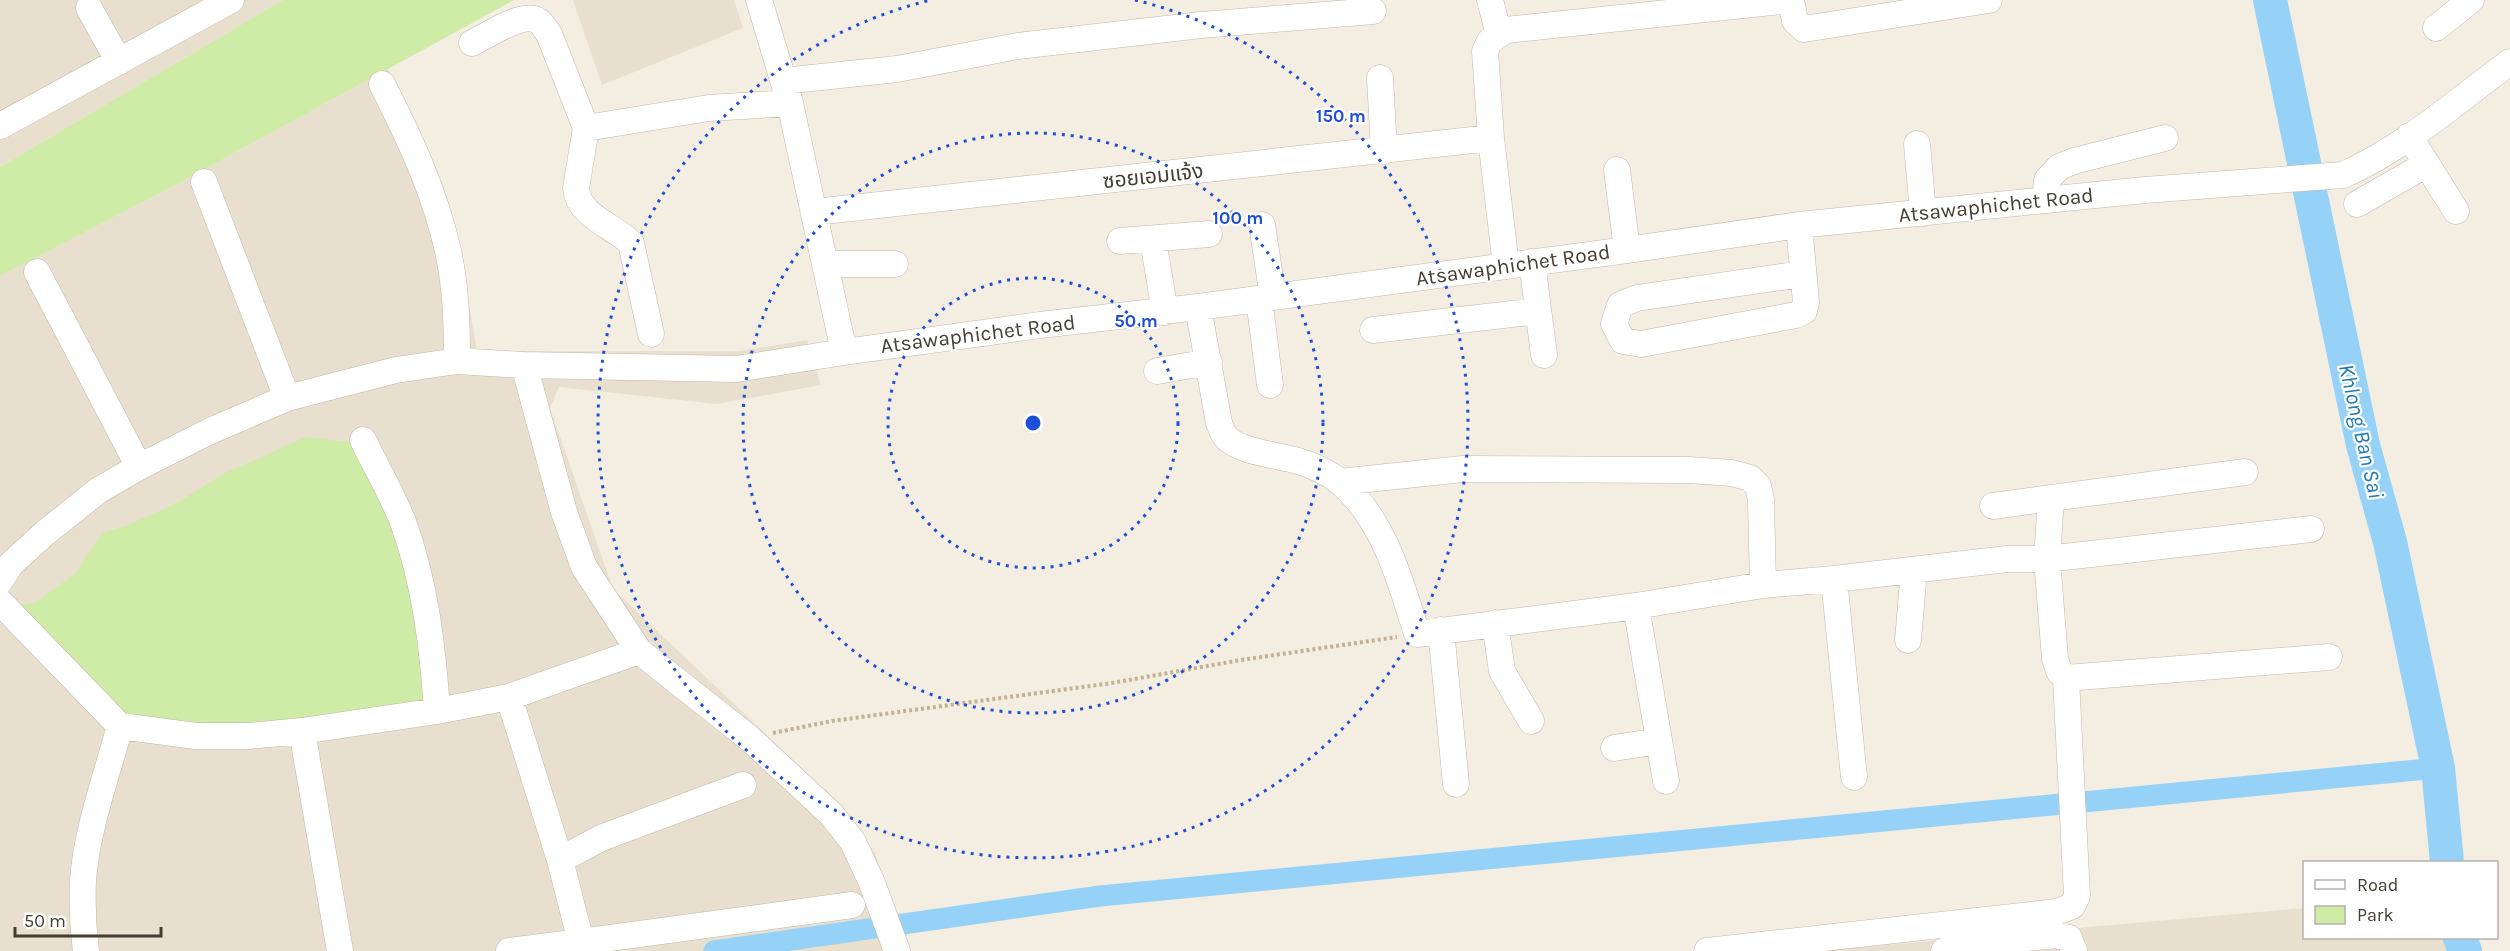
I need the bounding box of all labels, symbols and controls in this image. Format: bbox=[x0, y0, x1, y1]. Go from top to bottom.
text: 150 m bbox=[1316, 105, 1366, 127]
street label: ซอยเอมแจ้ง bbox=[1102, 159, 1204, 193]
street label: Atsawaphichet Road bbox=[1897, 183, 2095, 227]
text: 100 m bbox=[1213, 207, 1263, 229]
street label: Atsawaphichet Road bbox=[1414, 239, 1612, 291]
street label: Atsawaphichet Road bbox=[879, 310, 1077, 358]
text: 50 m bbox=[1114, 310, 1158, 332]
water label: Khlong Ban Sai bbox=[2333, 361, 2389, 501]
centre of rings bbox=[1023, 413, 1043, 433]
legend bbox=[2303, 861, 2498, 939]
text: Road bbox=[2357, 874, 2398, 896]
scale bar bbox=[15, 900, 160, 938]
text: Park bbox=[2357, 904, 2394, 926]
text: 50 m bbox=[24, 910, 66, 932]

